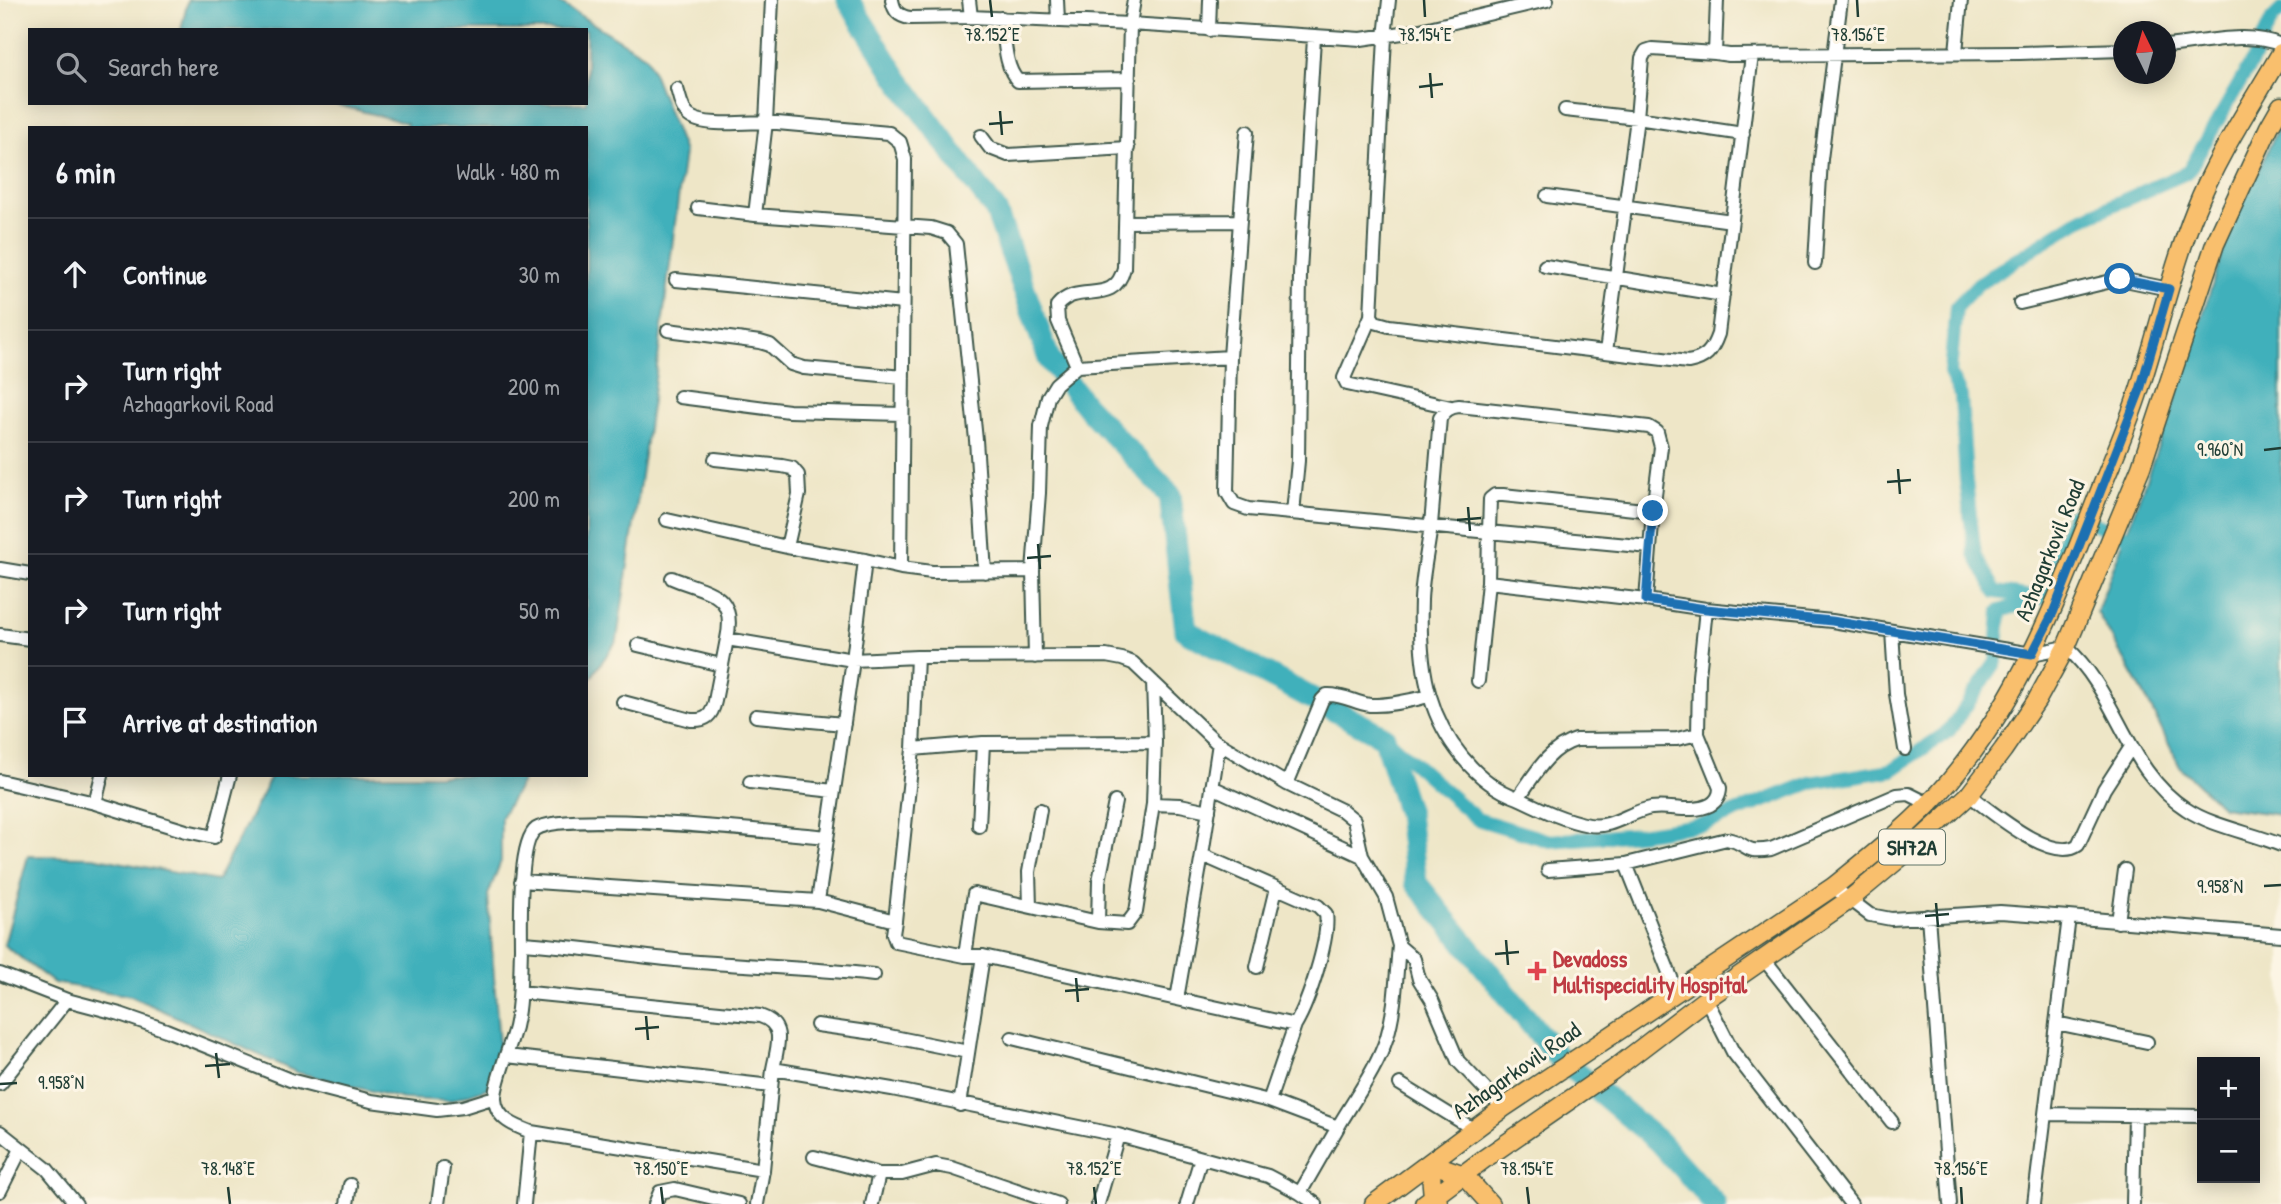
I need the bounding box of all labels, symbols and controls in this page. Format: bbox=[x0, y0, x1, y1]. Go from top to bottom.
north arrow bbox=[2113, 21, 2176, 84]
text: 78.152°E bbox=[964, 22, 1020, 47]
text: 78.154°E bbox=[1398, 22, 1452, 47]
text: 78.156°E bbox=[1831, 22, 1885, 47]
search box bbox=[28, 28, 588, 105]
icon: search bbox=[52, 48, 90, 86]
text: Search here bbox=[108, 49, 219, 84]
text: 6 min bbox=[56, 152, 116, 192]
text: Walk · 480 m bbox=[456, 156, 560, 187]
icon: ahead bbox=[56, 255, 94, 293]
text: Continue bbox=[123, 257, 207, 292]
text: 30 m bbox=[518, 259, 560, 290]
route start bbox=[2104, 263, 2135, 294]
text: Turn right bbox=[123, 353, 221, 388]
icon: right bbox=[56, 367, 94, 405]
text: 200 m bbox=[508, 371, 560, 402]
text: Azhagarkovil Road bbox=[123, 388, 273, 419]
text: 9.960°N bbox=[2197, 437, 2243, 462]
street label: Azhagarkovil Road bbox=[2007, 475, 2091, 625]
icon: right bbox=[56, 479, 94, 517]
text: Turn right bbox=[123, 481, 221, 516]
text: 200 m bbox=[508, 483, 560, 514]
route end bbox=[1637, 495, 1668, 526]
icon: right bbox=[56, 591, 94, 629]
text: Turn right bbox=[123, 593, 221, 628]
text: 50 m bbox=[519, 595, 560, 626]
icon: arrive bbox=[56, 703, 94, 741]
text: Arrive at destination bbox=[123, 705, 318, 740]
road number: SH72A bbox=[1879, 830, 1945, 864]
text: 9.958°N bbox=[2197, 874, 2243, 899]
place label: Devadoss Multispeciality Hospital bbox=[1553, 943, 1748, 1001]
marker: Devadoss Multispeciality Hospital bbox=[1527, 961, 1547, 981]
street label: Azhagarkovil Road bbox=[1446, 1014, 1586, 1126]
map controls bbox=[2197, 1057, 2260, 1183]
button: + bbox=[2197, 1057, 2260, 1120]
text: 9.958°N bbox=[38, 1070, 84, 1095]
button: − bbox=[2197, 1120, 2260, 1183]
text: 78.148°E bbox=[201, 1156, 255, 1181]
text: 78.150°E bbox=[634, 1156, 688, 1181]
text: 78.152°E bbox=[1066, 1156, 1122, 1181]
text: 78.154°E bbox=[1500, 1156, 1554, 1181]
text: 78.156°E bbox=[1934, 1156, 1988, 1181]

